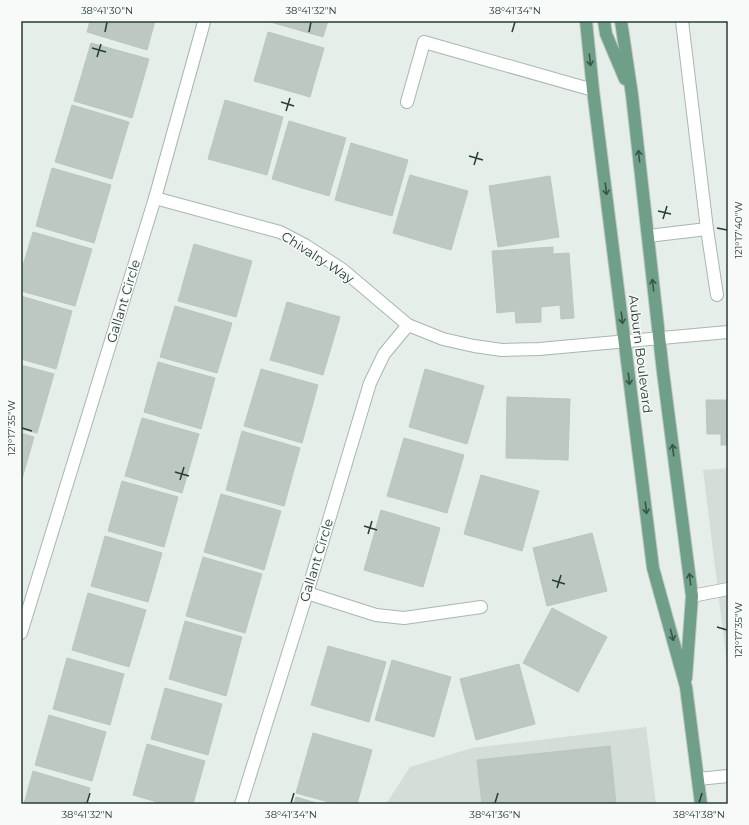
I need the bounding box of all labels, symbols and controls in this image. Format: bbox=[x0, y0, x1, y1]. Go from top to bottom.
text: 38°41'30"N bbox=[81, 4, 133, 17]
text: 38°41'32"N bbox=[285, 4, 337, 17]
text: 38°41'34"N bbox=[489, 4, 541, 17]
one-way arrow bbox=[586, 53, 594, 66]
one-way arrow bbox=[635, 150, 643, 163]
one-way arrow bbox=[602, 182, 610, 195]
text: 121°17'40"W bbox=[732, 201, 745, 259]
street label: Chivalry Way bbox=[279, 228, 358, 287]
street label: Gallant Circle bbox=[103, 257, 143, 345]
one-way arrow bbox=[649, 279, 657, 292]
street label: Auburn Boulevard bbox=[626, 294, 656, 414]
one-way arrow bbox=[618, 311, 626, 324]
one-way arrow bbox=[626, 372, 633, 385]
text: 121°17'35"W bbox=[5, 400, 18, 456]
one-way arrow bbox=[669, 444, 677, 457]
one-way arrow bbox=[642, 501, 650, 514]
street label: Gallant Circle bbox=[296, 516, 336, 604]
one-way arrow bbox=[686, 573, 693, 586]
text: 121°17'35"W bbox=[732, 602, 745, 658]
one-way arrow bbox=[668, 629, 676, 642]
text: 38°41'32"N bbox=[61, 808, 113, 821]
text: 38°41'34"N bbox=[265, 808, 317, 821]
text: 38°41'36"N bbox=[469, 808, 521, 821]
text: 38°41'38"N bbox=[673, 808, 725, 821]

